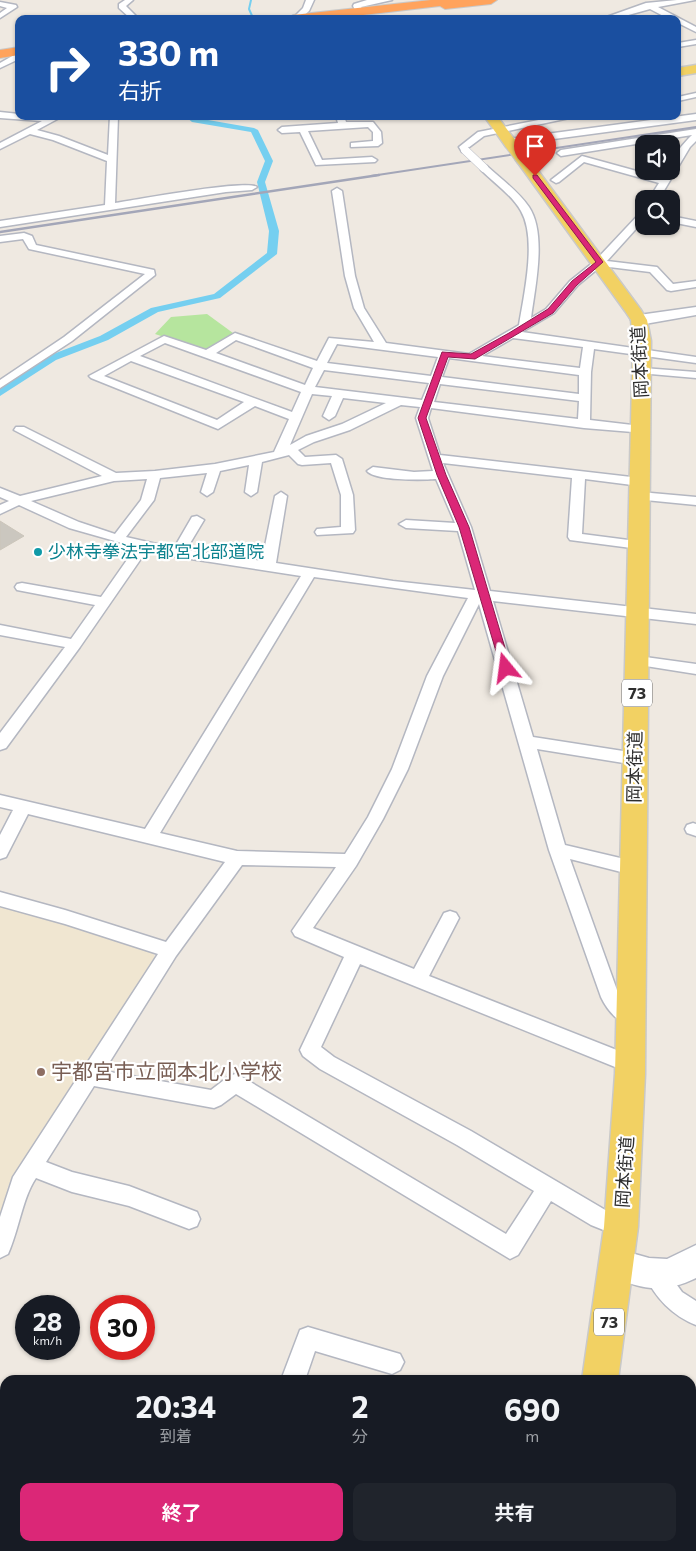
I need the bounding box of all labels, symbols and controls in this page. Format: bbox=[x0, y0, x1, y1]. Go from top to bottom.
text: 330 m bbox=[118, 30, 219, 73]
icon: right bbox=[35, 35, 100, 100]
text: 右折 bbox=[118, 77, 162, 104]
pin bbox=[514, 125, 556, 176]
icon: arrive bbox=[521, 132, 549, 160]
map controls bbox=[635, 135, 680, 235]
button: sound bbox=[635, 135, 680, 180]
button: search bbox=[635, 190, 680, 235]
street label: 岡本街道 bbox=[626, 326, 652, 399]
place label: 少林寺拳法宇都宮北部道院 bbox=[48, 540, 264, 562]
marker: 少林寺拳法宇都宮北部道院 bbox=[32, 546, 44, 558]
position arrow bbox=[479, 641, 531, 693]
road number: 73 bbox=[622, 680, 652, 706]
street label: 岡本街道 bbox=[622, 731, 646, 803]
place label: 宇都宮市立岡本北小学校 bbox=[51, 1058, 282, 1083]
marker: 宇都宮市立岡本北小学校 bbox=[35, 1066, 47, 1078]
street label: 岡本街道 bbox=[611, 1135, 637, 1209]
speed limit sign: 30 bbox=[90, 1295, 155, 1360]
text: 28 bbox=[33, 1306, 62, 1336]
road number: 73 bbox=[594, 1308, 624, 1335]
text: km/h bbox=[33, 1333, 62, 1347]
text: 20:34 bbox=[135, 1387, 216, 1424]
text: 2 bbox=[352, 1387, 369, 1424]
text: 690 bbox=[504, 1390, 561, 1427]
text: 到着 bbox=[160, 1426, 192, 1445]
text: 分 bbox=[352, 1426, 368, 1445]
text: m bbox=[525, 1426, 539, 1445]
button: 終了 bbox=[20, 1483, 343, 1541]
button: 共有 bbox=[353, 1483, 676, 1541]

